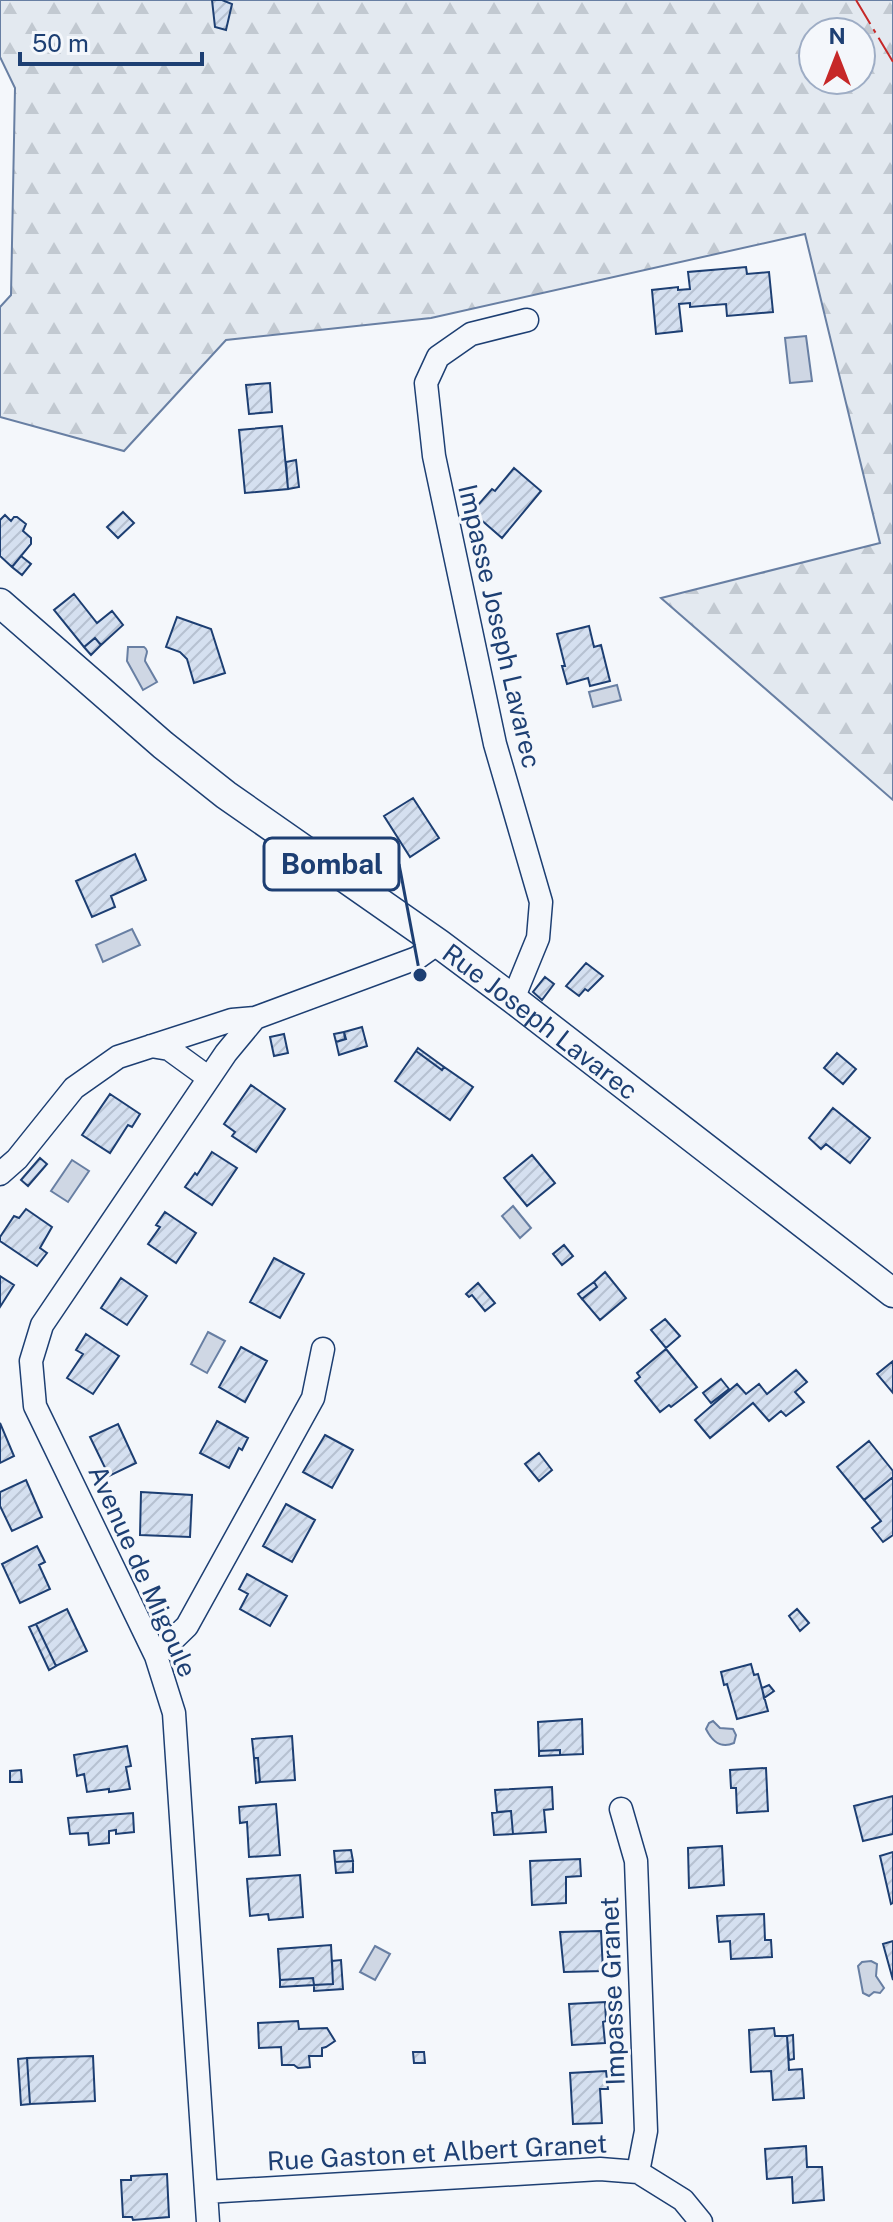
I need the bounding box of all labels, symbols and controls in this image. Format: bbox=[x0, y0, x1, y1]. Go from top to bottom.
scale bar bbox=[20, 16, 202, 66]
north arrow bbox=[797, 16, 877, 96]
text: N bbox=[828, 23, 846, 49]
text: 50 m bbox=[32, 29, 89, 57]
street label: Impasse Joseph Lavarec bbox=[452, 481, 548, 771]
callout: Bombal bbox=[264, 838, 399, 890]
text: Bombal bbox=[281, 847, 383, 880]
street label: Rue Joseph Lavarec bbox=[437, 937, 644, 1105]
street label: Avenue de Migoule bbox=[82, 1460, 204, 1682]
street label: Impasse Granet bbox=[593, 1896, 631, 2086]
street label: Rue Gaston et Albert Granet bbox=[266, 2128, 608, 2176]

